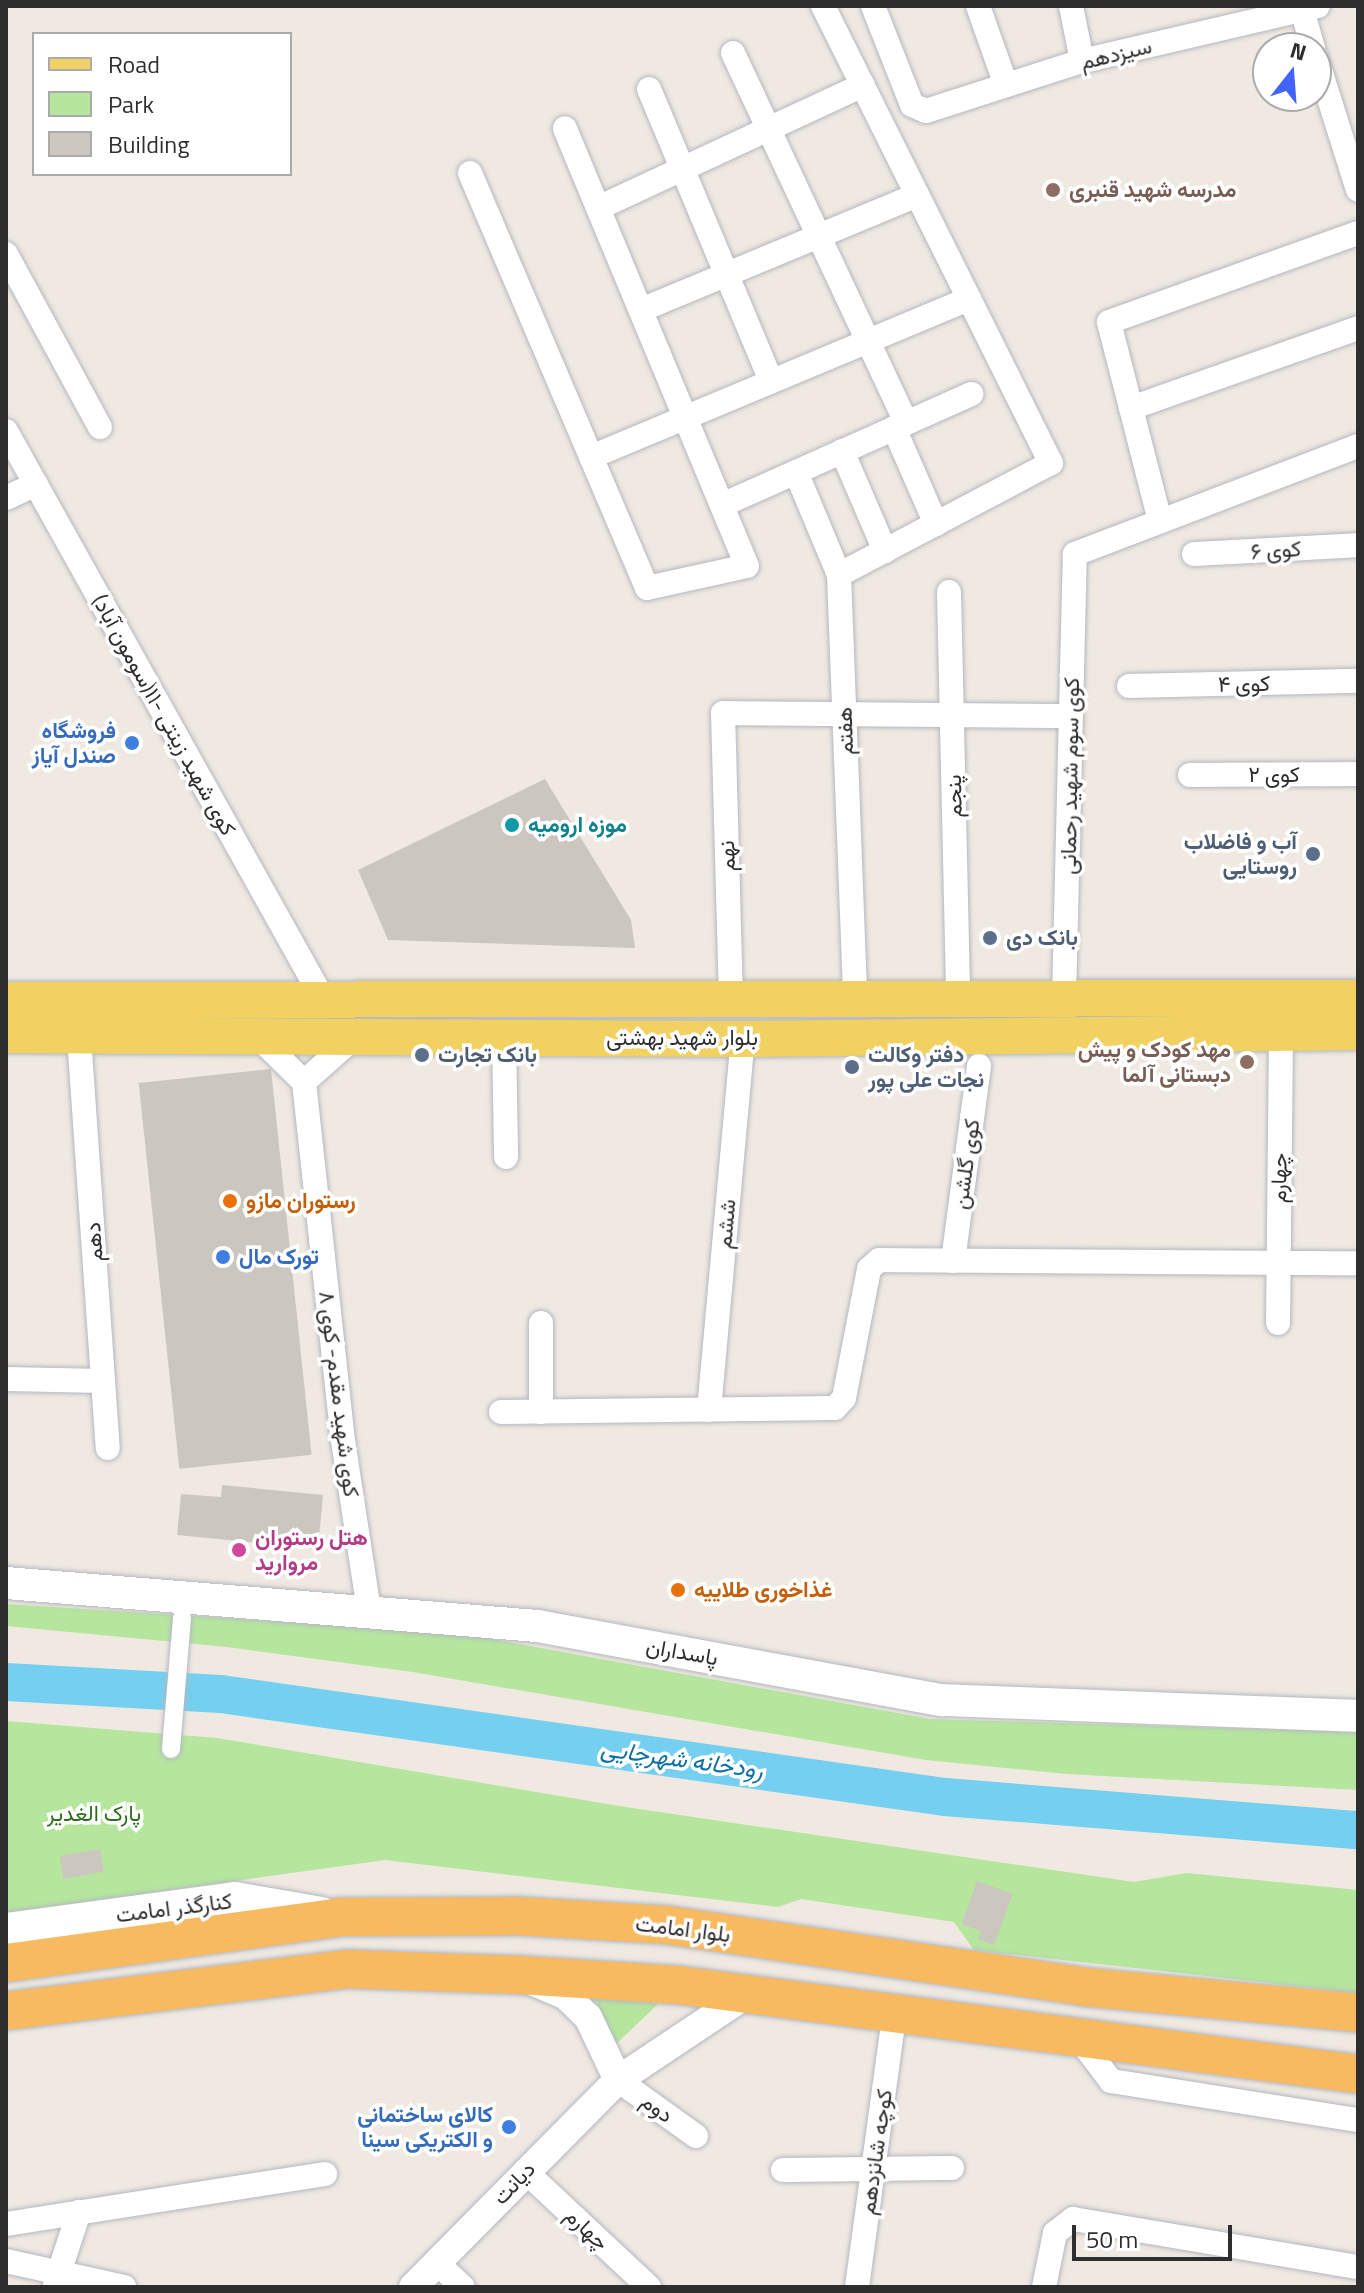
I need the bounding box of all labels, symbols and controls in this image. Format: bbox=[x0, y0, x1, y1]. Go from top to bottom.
legend bbox=[32, 32, 292, 176]
street label: سیزدهم bbox=[1078, 32, 1154, 76]
north arrow bbox=[1252, 32, 1332, 112]
text: N bbox=[1286, 32, 1311, 69]
text: Road bbox=[108, 46, 160, 82]
text: Park bbox=[108, 86, 154, 122]
text: Building bbox=[108, 126, 190, 162]
place label: مدرسه شهید قنبری bbox=[1069, 177, 1236, 203]
marker: مدرسه شهید قنبری bbox=[1044, 181, 1062, 199]
street label: کوی ۶ bbox=[1250, 535, 1302, 565]
street label: کوی شهید زینتی -۱۱(سومون آباد) bbox=[87, 590, 241, 840]
street label: کوی ۴ bbox=[1218, 670, 1270, 698]
street label: کوی سوم شهید رحمانی bbox=[1055, 677, 1085, 875]
street label: هفتم bbox=[831, 707, 859, 755]
place label: فروشگاه صندل آیاز bbox=[32, 717, 116, 768]
marker: فروشگاه صندل آیاز bbox=[123, 734, 141, 752]
street label: کوی ۲ bbox=[1248, 762, 1300, 788]
street label: پنجم bbox=[940, 774, 968, 818]
place label: موزه ارومیه bbox=[528, 812, 627, 838]
marker: موزه ارومیه bbox=[503, 816, 521, 834]
place label: آب و فاضلاب روستایی bbox=[1184, 828, 1297, 880]
street label: نهم bbox=[713, 840, 741, 872]
marker: آب و فاضلاب روستایی bbox=[1304, 845, 1322, 863]
place label: بانک دی bbox=[1006, 925, 1078, 951]
marker: بانک دی bbox=[981, 929, 999, 947]
street label: بلوار شهید بهشتی bbox=[606, 1025, 758, 1051]
place label: مهد کودک و پیش دبستانی آلما bbox=[1078, 1036, 1231, 1088]
place label: دفتر وکالت نجات علی پور bbox=[868, 1041, 984, 1092]
place label: بانک تجارت bbox=[438, 1042, 537, 1068]
marker: بانک تجارت bbox=[413, 1046, 431, 1064]
marker: مهد کودک و پیش دبستانی آلما bbox=[1238, 1053, 1256, 1071]
marker: دفتر وکالت نجات علی پور bbox=[843, 1058, 861, 1076]
street label: کوی گلشن bbox=[947, 1117, 985, 1211]
street label: چهارم bbox=[1265, 1153, 1293, 1203]
place label: رستوران مازو bbox=[246, 1188, 356, 1214]
marker: رستوران مازو bbox=[221, 1192, 239, 1210]
street label: ششم bbox=[711, 1198, 741, 1250]
street label: دهم bbox=[79, 1221, 109, 1263]
place label: تورک مال bbox=[239, 1244, 319, 1270]
marker: تورک مال bbox=[214, 1248, 232, 1266]
street label: کوی شهید مقدم- کوی ۸ bbox=[313, 1289, 365, 1499]
place label: هتل رستوران مروارید bbox=[255, 1524, 368, 1576]
marker: هتل رستوران مروارید bbox=[230, 1541, 248, 1559]
place label: غذاخوری طلاییه bbox=[694, 1577, 832, 1603]
marker: غذاخوری طلاییه bbox=[669, 1581, 687, 1599]
street label: پاسداران bbox=[644, 1633, 720, 1671]
water label: رودخانه شهرچایی bbox=[599, 1733, 765, 1785]
park label: پارک الغدیر bbox=[47, 1801, 141, 1827]
street label: کنارگذر امامت bbox=[114, 1888, 234, 1928]
street label: بلوار امامت bbox=[634, 1910, 732, 1948]
street label: دوم bbox=[636, 2088, 678, 2128]
street label: کوچه شانزدهم bbox=[854, 2088, 898, 2216]
place label: کالای ساختمانی و الکتریکی سینا bbox=[357, 2101, 493, 2152]
marker: کالای ساختمانی و الکتریکی سینا bbox=[500, 2118, 518, 2136]
street label: دیانت bbox=[487, 2156, 541, 2210]
street label: چهارم bbox=[560, 2202, 614, 2256]
scale bar bbox=[1076, 2209, 1236, 2259]
text: 50 m bbox=[1086, 2221, 1138, 2257]

